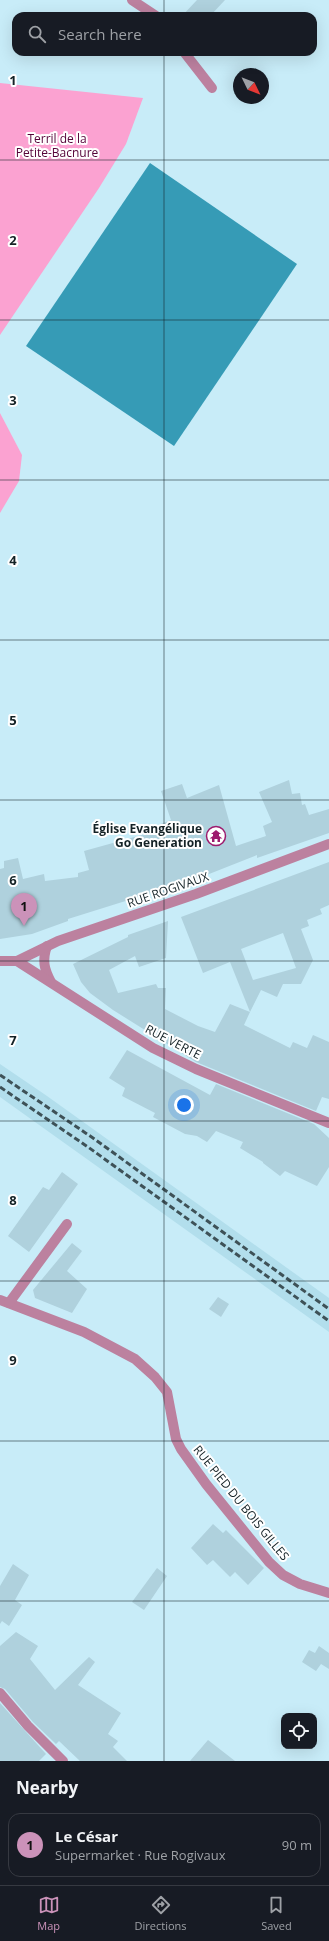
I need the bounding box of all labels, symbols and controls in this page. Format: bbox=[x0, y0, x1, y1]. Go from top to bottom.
search box bbox=[12, 12, 317, 56]
icon: search bbox=[26, 23, 48, 45]
text: Search here bbox=[58, 24, 142, 44]
north arrow bbox=[233, 68, 269, 104]
text: 1 bbox=[9, 71, 17, 89]
park label: Terril de la Petite-Bacnure bbox=[16, 130, 99, 161]
text: 2 bbox=[9, 231, 17, 249]
text: 3 bbox=[9, 391, 17, 409]
text: 4 bbox=[9, 551, 17, 569]
text: 5 bbox=[9, 711, 17, 729]
place label: Église Evangélique Go Generation bbox=[93, 820, 202, 851]
temple icon: Église Evangélique Go Generation bbox=[205, 825, 227, 847]
street label: RUE ROGIVAUX bbox=[125, 868, 211, 911]
text: 6 bbox=[9, 871, 17, 889]
pin: 1 bbox=[11, 893, 37, 926]
street label: RUE VERTE bbox=[142, 1020, 204, 1063]
text: 7 bbox=[9, 1031, 17, 1049]
your location bbox=[174, 1095, 194, 1115]
text: 8 bbox=[9, 1191, 17, 1209]
text: 9 bbox=[9, 1351, 17, 1369]
street label: RUE PIED DU BOIS GILLES bbox=[190, 1442, 293, 1564]
map controls bbox=[281, 1713, 317, 1749]
button: locate bbox=[281, 1713, 317, 1749]
text: Nearby bbox=[16, 1776, 78, 1799]
text: Le César bbox=[55, 1826, 118, 1846]
text: 1 bbox=[26, 1836, 34, 1854]
text: 90 m bbox=[282, 1836, 312, 1854]
text: Supermarket · Rue Rogivaux bbox=[55, 1846, 226, 1864]
tab: Map bbox=[37, 1894, 60, 1933]
tab: Directions bbox=[135, 1894, 187, 1933]
tab: Saved bbox=[261, 1894, 292, 1933]

